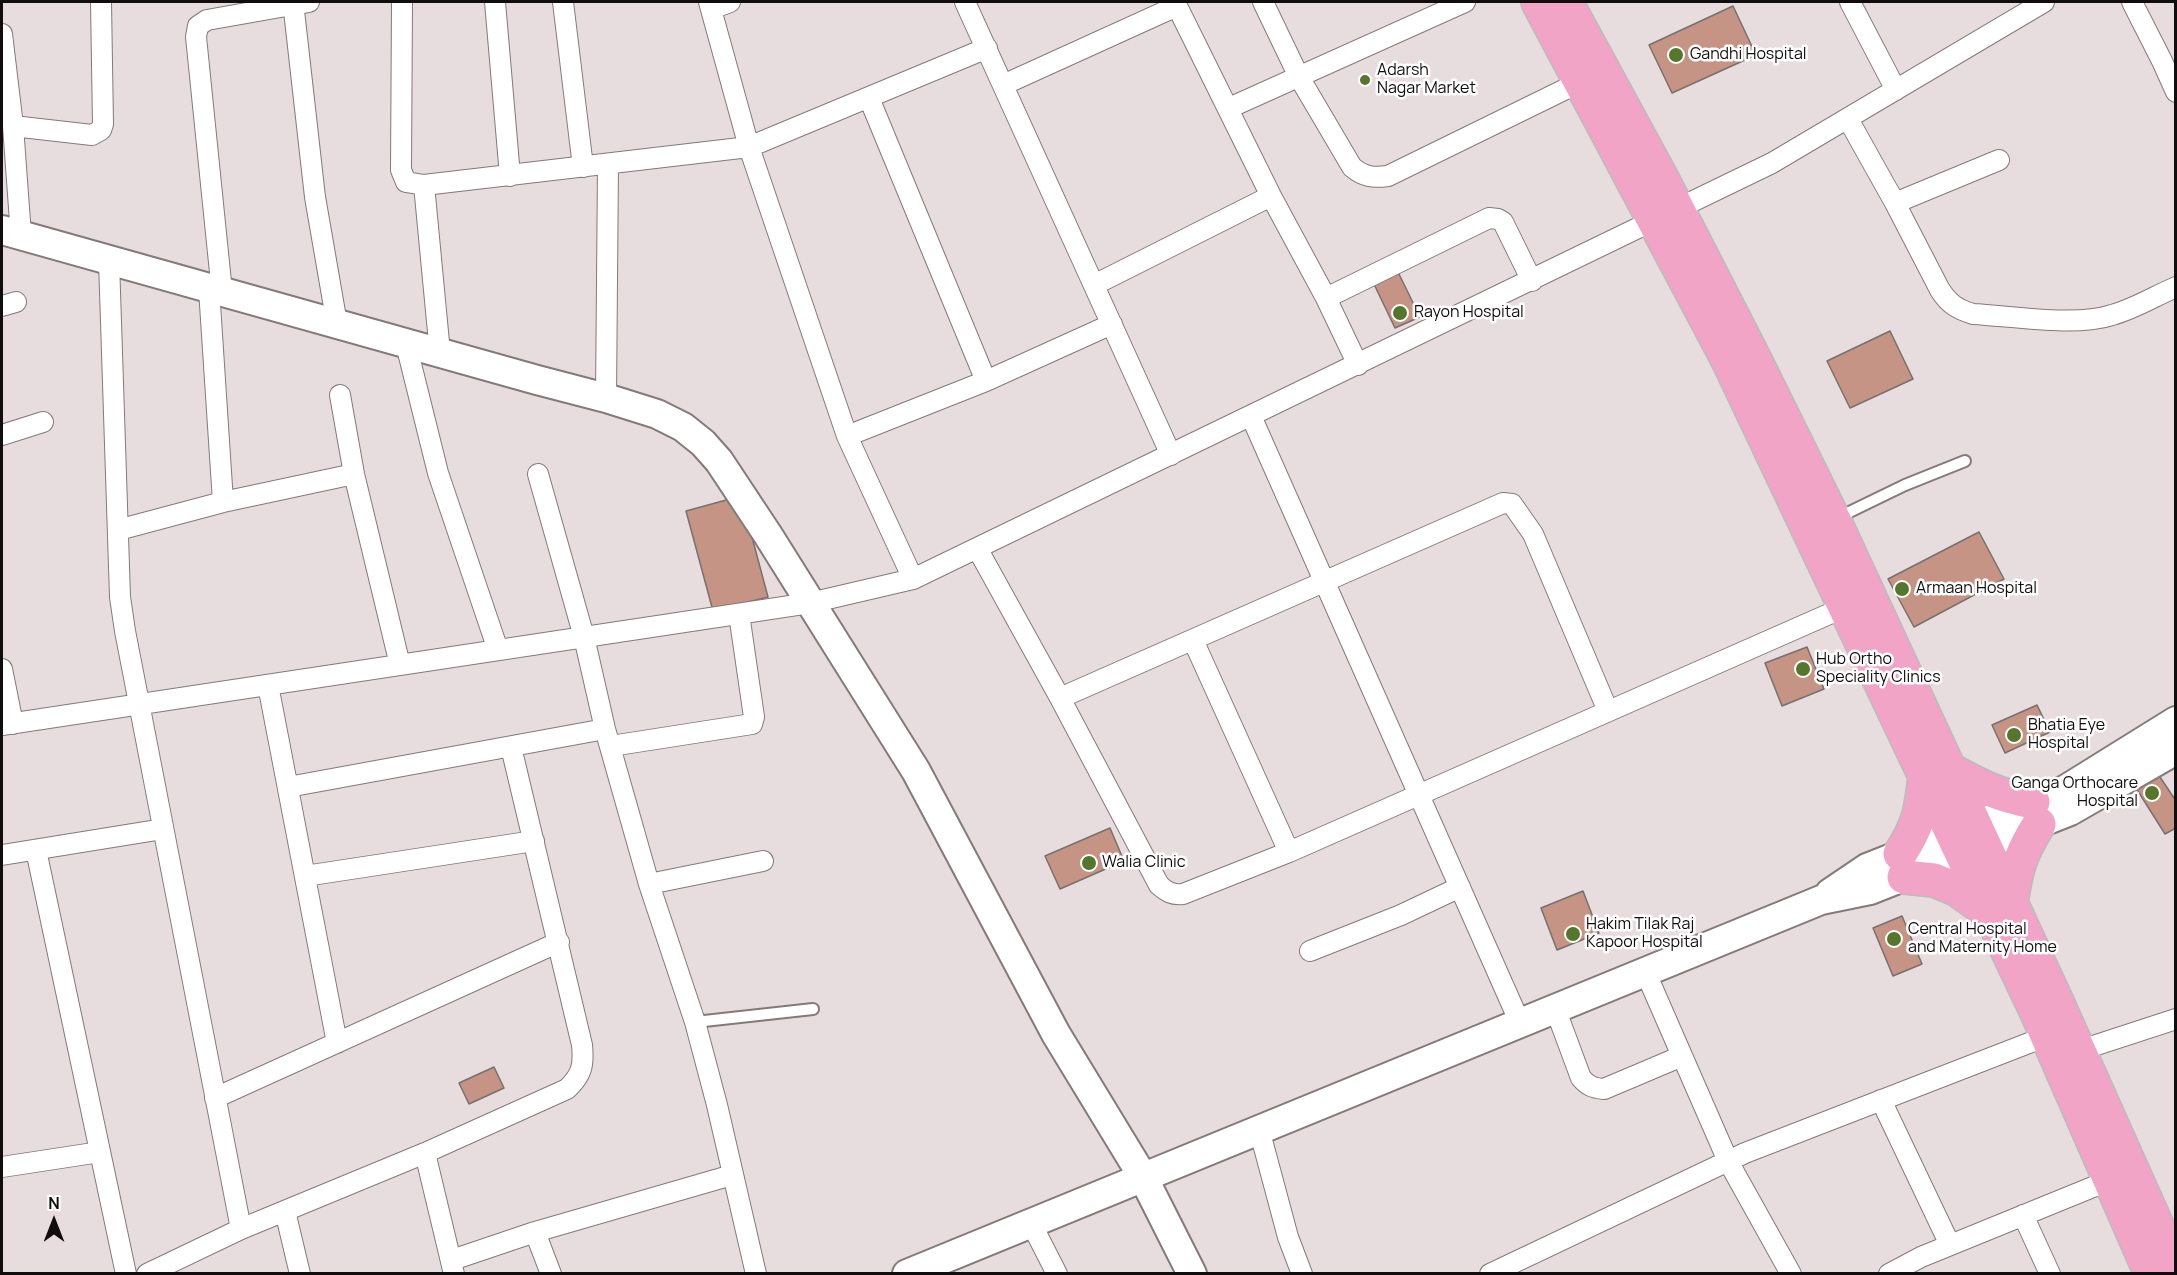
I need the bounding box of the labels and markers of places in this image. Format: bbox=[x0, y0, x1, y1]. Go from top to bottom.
place label: Gandhi Hospital bbox=[1690, 45, 1807, 65]
marker: Gandhi Hospital bbox=[1667, 46, 1685, 64]
place label: Adarsh Nagar Market bbox=[1377, 61, 1476, 99]
marker: Adarsh Nagar Market bbox=[1358, 73, 1372, 87]
place label: Rayon Hospital bbox=[1414, 303, 1524, 323]
marker: Rayon Hospital bbox=[1391, 304, 1409, 322]
place label: Armaan Hospital bbox=[1916, 579, 2037, 599]
marker: Armaan Hospital bbox=[1893, 580, 1911, 598]
place label: Hub Ortho Speciality Clinics bbox=[1816, 650, 1941, 688]
marker: Hub Ortho Speciality Clinics bbox=[1794, 660, 1812, 678]
place label: Bhatia Eye Hospital bbox=[2028, 716, 2105, 754]
marker: Bhatia Eye Hospital bbox=[2005, 726, 2023, 744]
place label: Ganga Orthocare Hospital bbox=[2011, 774, 2138, 812]
marker: Ganga Orthocare Hospital bbox=[2143, 784, 2161, 802]
place label: Walia Clinic bbox=[1102, 853, 1186, 873]
marker: Walia Clinic bbox=[1080, 854, 1098, 872]
place label: Hakim Tilak Raj Kapoor Hospital bbox=[1586, 915, 1703, 953]
place label: Central Hospital and Maternity Home bbox=[1908, 920, 2057, 958]
marker: Hakim Tilak Raj Kapoor Hospital bbox=[1564, 925, 1582, 943]
marker: Central Hospital and Maternity Home bbox=[1885, 930, 1903, 948]

